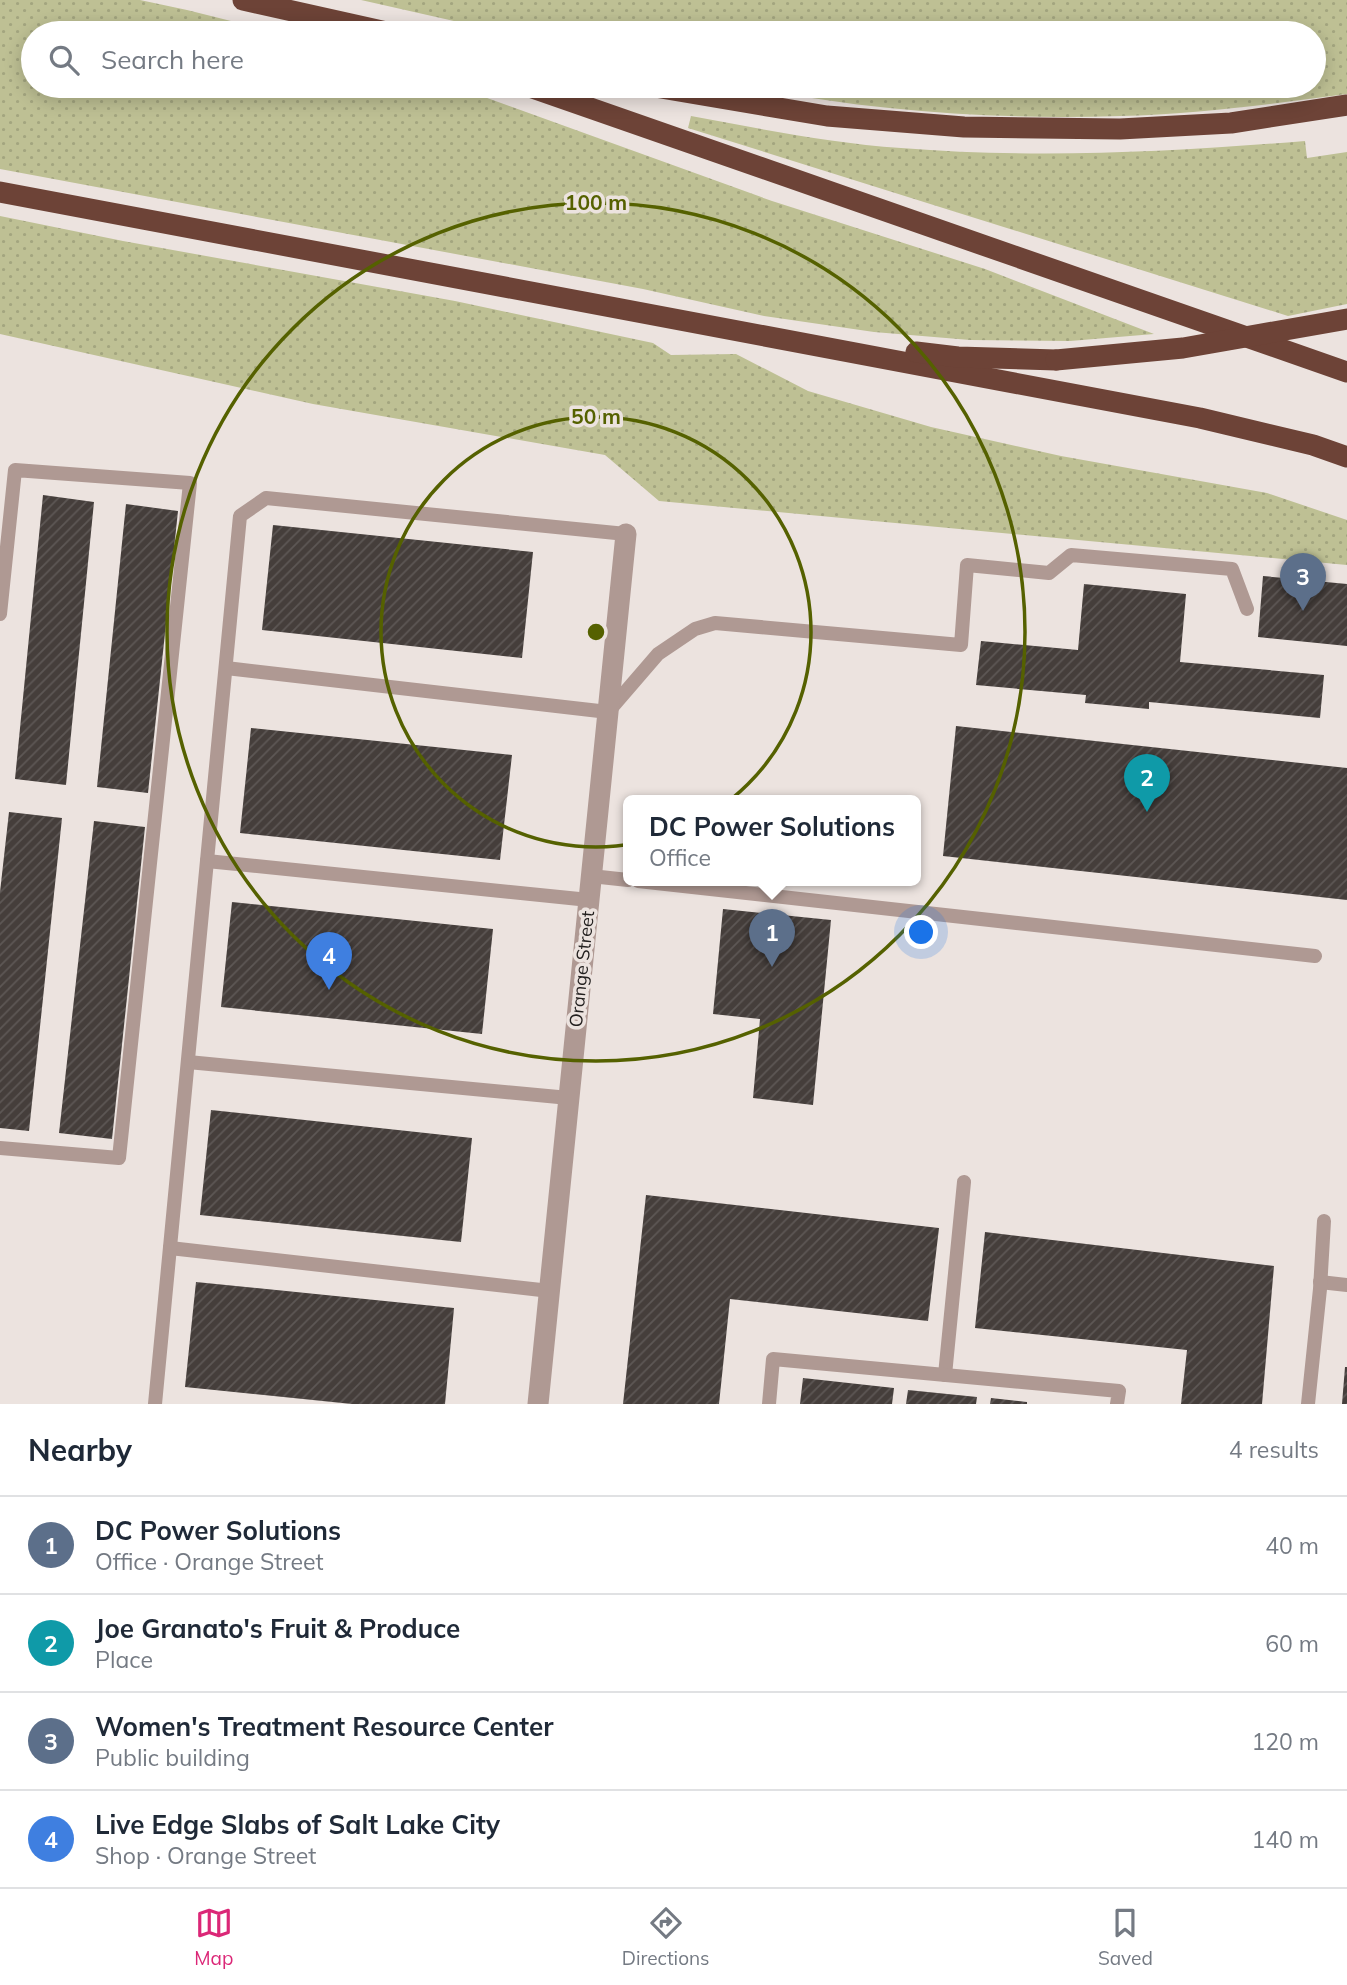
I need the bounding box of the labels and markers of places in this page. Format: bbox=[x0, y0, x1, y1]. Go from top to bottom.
pin: 3 bbox=[1280, 553, 1326, 611]
centre of rings bbox=[584, 620, 608, 644]
pin: 2 bbox=[1124, 754, 1170, 812]
pin: 1 bbox=[749, 909, 795, 967]
pin: 4 bbox=[306, 932, 352, 990]

